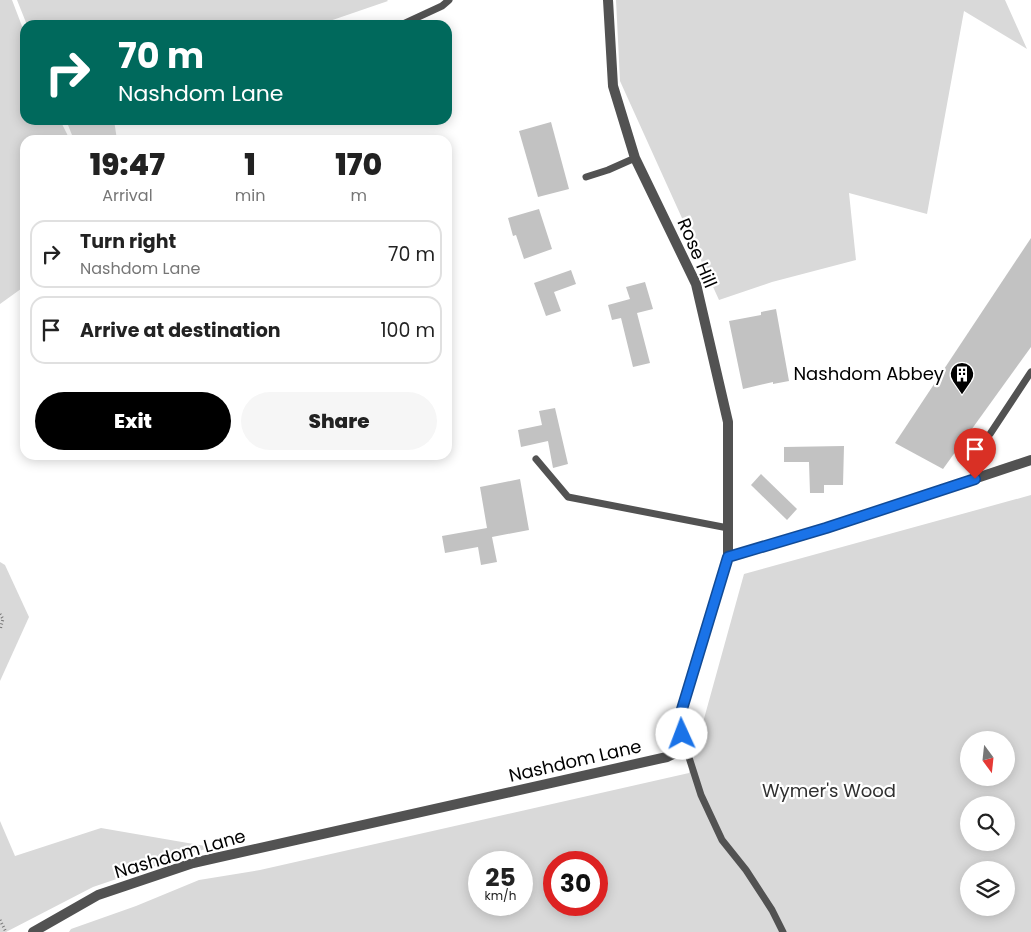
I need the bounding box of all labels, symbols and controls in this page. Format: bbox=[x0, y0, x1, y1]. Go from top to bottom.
text: 70 m bbox=[118, 31, 204, 80]
icon: right bbox=[35, 40, 100, 105]
text: Nashdom Lane bbox=[118, 78, 284, 109]
text: 19:47 bbox=[90, 143, 165, 186]
text: 1 bbox=[244, 143, 256, 186]
text: 170 bbox=[335, 143, 382, 186]
text: Arrival bbox=[102, 184, 153, 207]
text: min bbox=[235, 184, 265, 207]
text: m bbox=[350, 184, 367, 207]
street label: Rose Hill bbox=[672, 214, 723, 292]
text: Turn right bbox=[80, 228, 176, 255]
icon: right bbox=[37, 240, 65, 268]
text: 70 m bbox=[388, 241, 435, 268]
text: Nashdom Lane bbox=[80, 257, 200, 280]
icon: arrive bbox=[37, 316, 65, 344]
text: Arrive at destination bbox=[80, 317, 281, 344]
text: 100 m bbox=[380, 317, 435, 344]
place label: Nashdom Abbey bbox=[793, 361, 944, 386]
building icon: Nashdom Abbey bbox=[949, 361, 975, 395]
button: Exit bbox=[35, 392, 231, 450]
button: Share bbox=[241, 392, 437, 450]
pin bbox=[954, 428, 996, 479]
icon: arrive bbox=[961, 435, 989, 463]
position arrow bbox=[655, 707, 707, 759]
north arrow bbox=[960, 731, 1015, 786]
map controls bbox=[960, 731, 1015, 916]
street label: Nashdom Lane bbox=[506, 733, 644, 788]
park label: Wymer's Wood bbox=[762, 778, 896, 803]
button: search bbox=[960, 796, 1015, 851]
street label: Nashdom Lane bbox=[111, 823, 248, 884]
speed limit sign: 30 bbox=[543, 851, 608, 916]
text: 25 bbox=[485, 860, 516, 895]
button: layers bbox=[960, 861, 1015, 916]
text: km/h bbox=[485, 887, 516, 904]

